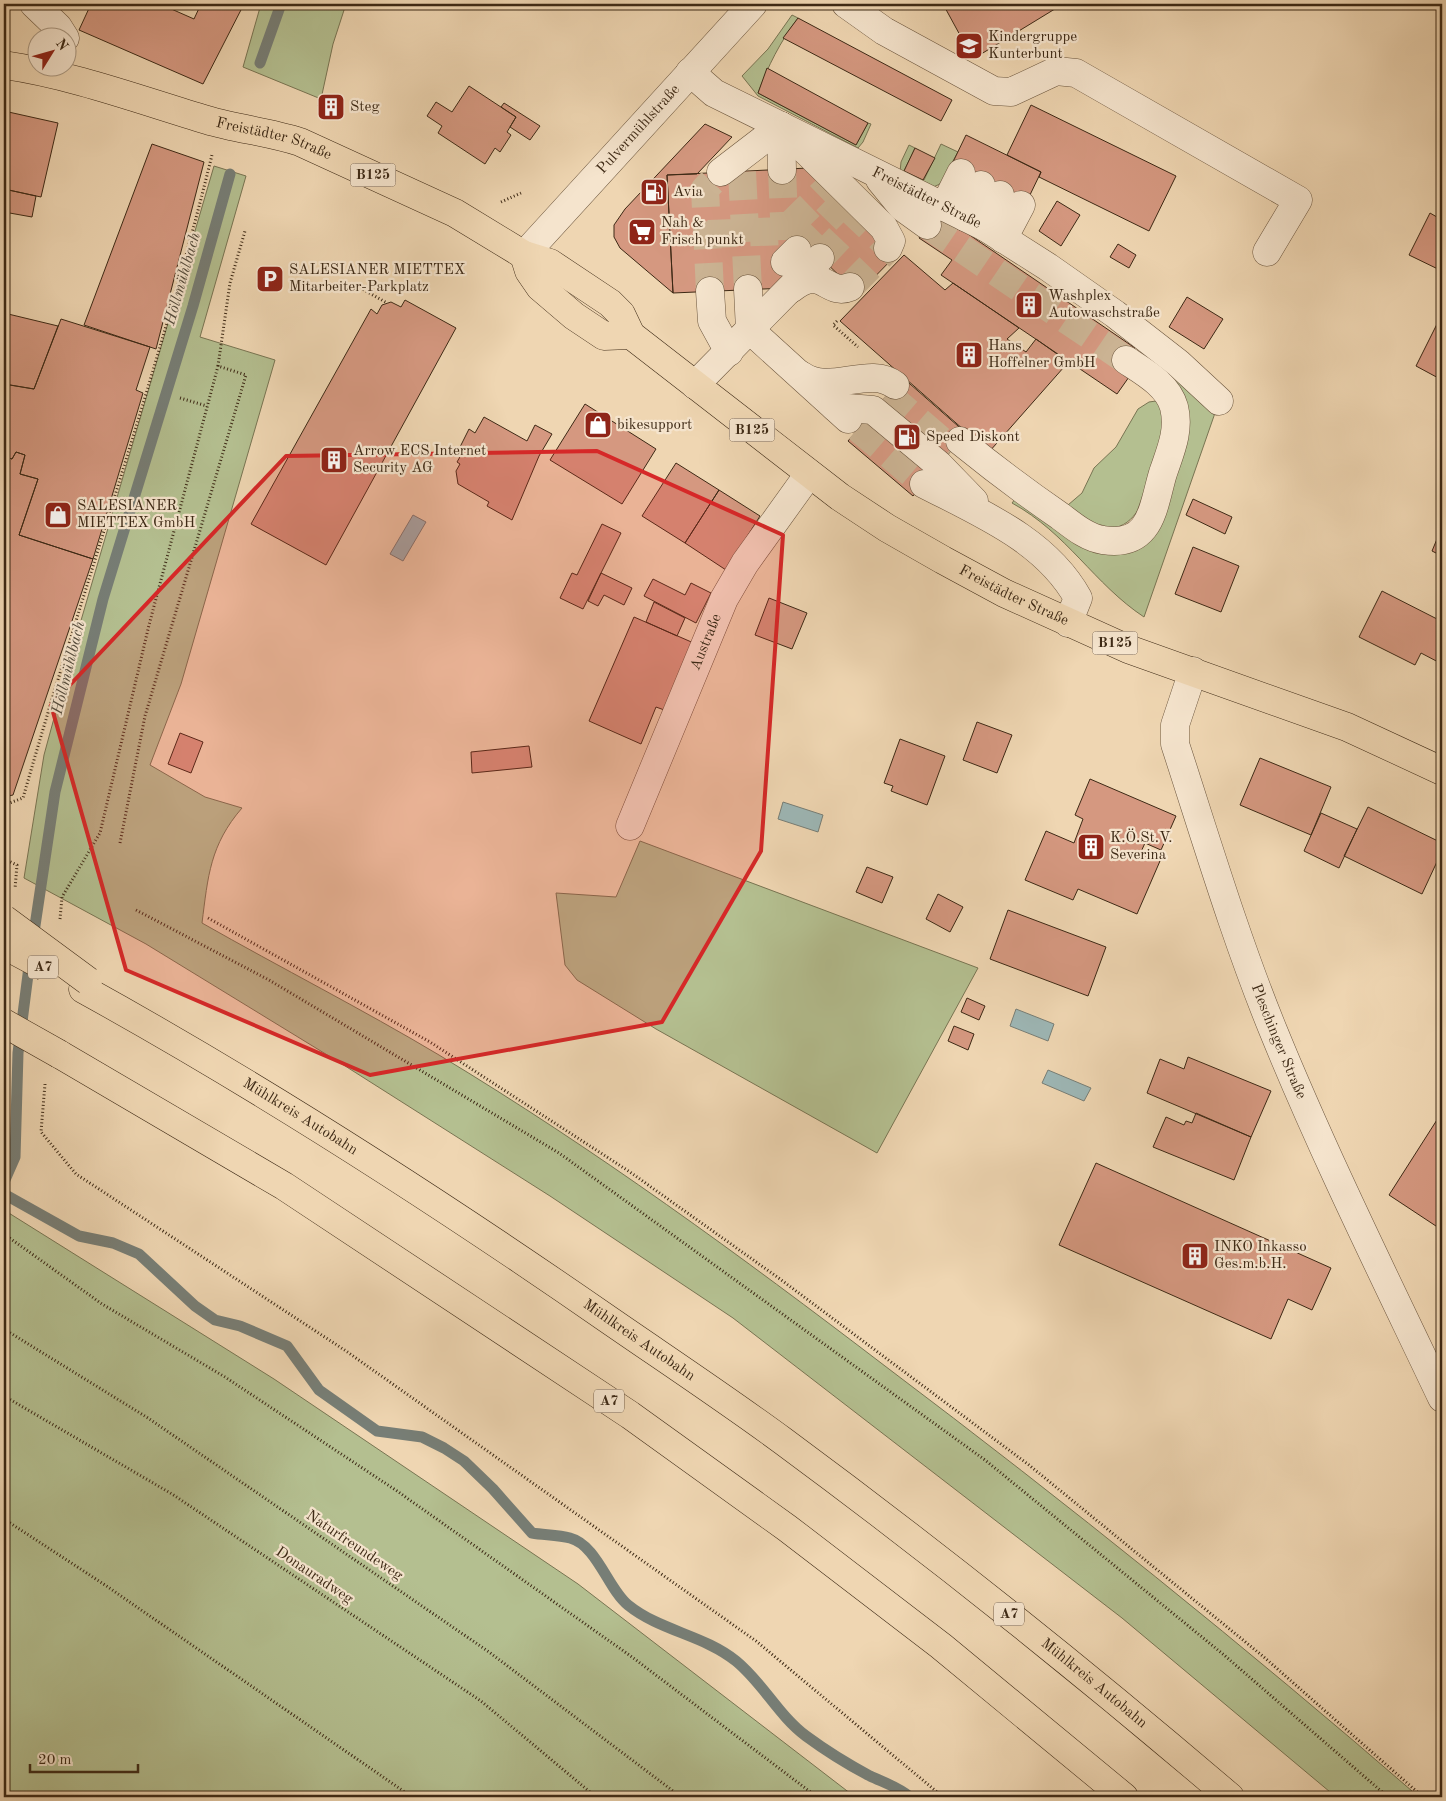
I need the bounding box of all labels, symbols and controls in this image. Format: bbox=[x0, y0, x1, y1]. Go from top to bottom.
north arrow bbox=[28, 28, 78, 78]
place label: Kindergruppe Kunterbunt bbox=[988, 30, 1077, 62]
school or university icon: Kindergruppe Kunterbunt bbox=[954, 31, 984, 61]
text: N bbox=[53, 36, 71, 54]
street label: Pulvermühlstraße bbox=[594, 82, 683, 177]
building icon: Steg bbox=[316, 92, 346, 122]
place label: Steg bbox=[350, 100, 380, 115]
street label: Freistädter Straße bbox=[214, 115, 334, 163]
road number: B125 bbox=[350, 164, 396, 186]
street label: Freistädter Straße bbox=[870, 165, 984, 231]
fuel station icon: Avia bbox=[639, 177, 669, 207]
place label: Avia bbox=[673, 185, 704, 200]
place label: Nah & Frisch punkt bbox=[661, 216, 744, 248]
supermarket icon: Nah & Frisch punkt bbox=[627, 217, 657, 247]
water label: Höllmühlbach bbox=[162, 231, 204, 328]
place label: SALESIANER MIETTEX Mitarbeiter-Parkplatz bbox=[289, 263, 465, 295]
parking icon: SALESIANER MIETTEX Mitarbeiter-Parkplatz bbox=[255, 264, 285, 294]
place label: Washplex Autowaschstraße bbox=[1048, 289, 1160, 321]
building icon: Washplex Autowaschstraße bbox=[1014, 290, 1044, 320]
place label: Hans Hoffelner GmbH bbox=[988, 339, 1096, 371]
building icon: Hans Hoffelner GmbH bbox=[954, 340, 984, 370]
shop icon: bikesupport bbox=[583, 410, 613, 440]
place label: bikesupport bbox=[617, 418, 692, 433]
road number: B125 bbox=[730, 418, 774, 442]
fuel station icon: Speed Diskont bbox=[892, 422, 922, 452]
place label: Speed Diskont bbox=[926, 430, 1020, 445]
place label: Arrow ECS Internet Security AG bbox=[353, 444, 486, 476]
building icon: Arrow ECS Internet Security AG bbox=[319, 445, 349, 475]
place label: SALESIANER MIETTEX GmbH bbox=[77, 499, 195, 531]
shop icon: SALESIANER MIETTEX GmbH bbox=[43, 500, 73, 530]
street label: Freistädter Straße bbox=[956, 563, 1071, 629]
street label: Austraße bbox=[688, 612, 725, 673]
water label: Höllmühlbach bbox=[49, 620, 88, 717]
road number: B125 bbox=[1092, 632, 1138, 654]
place label: K.Ö.St.V. Severina bbox=[1110, 828, 1173, 863]
building icon: K.Ö.St.V. Severina bbox=[1076, 832, 1106, 862]
road number: A7 bbox=[28, 956, 58, 979]
street label: Pleschinger Straße bbox=[1248, 982, 1309, 1101]
street label: Mühlkreis Autobahn bbox=[240, 1076, 360, 1158]
place label: INKO Inkasso Ges.m.b.H. bbox=[1214, 1240, 1307, 1272]
building icon: INKO Inkasso Ges.m.b.H. bbox=[1180, 1241, 1210, 1271]
street label: Mühlkreis Autobahn bbox=[580, 1297, 698, 1384]
road number: A7 bbox=[594, 1390, 624, 1412]
street label: Naturfreundeweg bbox=[303, 1508, 405, 1584]
street label: Donauradweg bbox=[273, 1545, 355, 1607]
road number: A7 bbox=[994, 1602, 1024, 1626]
street label: Mühlkreis Autobahn bbox=[1038, 1636, 1150, 1731]
scale bar bbox=[30, 1741, 138, 1773]
text: 20 m bbox=[38, 1753, 72, 1768]

